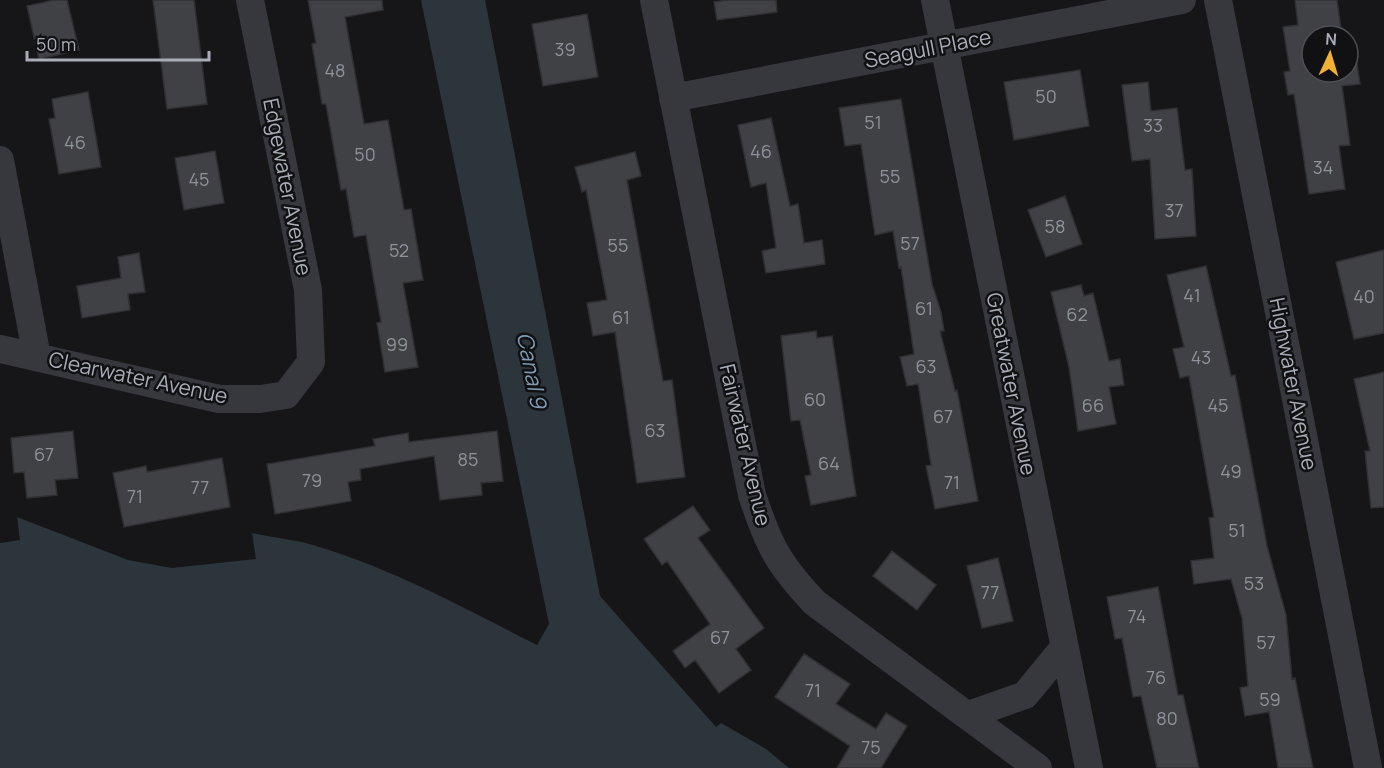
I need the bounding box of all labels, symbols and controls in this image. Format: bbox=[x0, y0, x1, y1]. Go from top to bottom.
street label: Seagull Place bbox=[862, 22, 994, 74]
scale bar bbox=[27, 24, 208, 62]
north arrow bbox=[1300, 24, 1360, 84]
text: N bbox=[1325, 28, 1338, 50]
text: 50 m bbox=[36, 32, 76, 56]
house number: 39 bbox=[554, 37, 576, 61]
house number: 48 bbox=[324, 58, 346, 82]
house number: 50 bbox=[1035, 84, 1057, 108]
street label: Edgewater Avenue bbox=[257, 96, 319, 278]
house number: 51 bbox=[864, 110, 882, 134]
house number: 33 bbox=[1143, 113, 1163, 137]
house number: 46 bbox=[64, 130, 86, 154]
house number: 46 bbox=[750, 139, 772, 163]
house number: 50 bbox=[354, 142, 376, 166]
house number: 34 bbox=[1313, 155, 1333, 179]
house number: 55 bbox=[880, 164, 900, 188]
house number: 45 bbox=[188, 167, 210, 191]
house number: 37 bbox=[1165, 198, 1184, 222]
house number: 58 bbox=[1045, 214, 1065, 238]
house number: 57 bbox=[900, 231, 920, 255]
house number: 55 bbox=[608, 233, 628, 257]
house number: 52 bbox=[389, 238, 409, 262]
house number: 41 bbox=[1183, 283, 1201, 307]
house number: 40 bbox=[1353, 284, 1375, 308]
street label: Greatwater Avenue bbox=[981, 290, 1043, 477]
street label: Highwater Avenue bbox=[1264, 295, 1324, 473]
house number: 61 bbox=[915, 296, 933, 320]
house number: 62 bbox=[1066, 302, 1088, 326]
house number: 61 bbox=[612, 305, 630, 329]
water label: Canal 9 bbox=[510, 330, 554, 413]
house number: 99 bbox=[386, 332, 408, 356]
street label: Clearwater Avenue bbox=[46, 344, 230, 410]
house number: 43 bbox=[1191, 345, 1211, 369]
house number: 63 bbox=[915, 354, 937, 378]
street label: Fairwater Avenue bbox=[714, 361, 778, 528]
house number: 60 bbox=[804, 387, 826, 411]
house number: 66 bbox=[1082, 393, 1104, 417]
house number: 45 bbox=[1207, 393, 1229, 417]
house number: 67 bbox=[933, 404, 953, 428]
house number: 63 bbox=[644, 418, 666, 442]
house number: 67 bbox=[34, 442, 54, 466]
house number: 85 bbox=[458, 447, 478, 471]
house number: 64 bbox=[818, 451, 840, 475]
house number: 49 bbox=[1220, 459, 1242, 483]
house number: 79 bbox=[302, 468, 322, 492]
house number: 71 bbox=[944, 470, 960, 494]
house number: 77 bbox=[191, 475, 209, 499]
house number: 71 bbox=[127, 484, 143, 508]
house number: 51 bbox=[1228, 518, 1246, 542]
house number: 53 bbox=[1244, 571, 1264, 595]
house number: 77 bbox=[981, 580, 999, 604]
house number: 74 bbox=[1128, 604, 1146, 628]
house number: 67 bbox=[710, 625, 730, 649]
house number: 57 bbox=[1256, 630, 1276, 654]
house number: 76 bbox=[1146, 665, 1166, 689]
house number: 71 bbox=[805, 678, 821, 702]
house number: 59 bbox=[1259, 687, 1281, 711]
house number: 80 bbox=[1156, 706, 1178, 730]
house number: 75 bbox=[861, 735, 881, 759]

